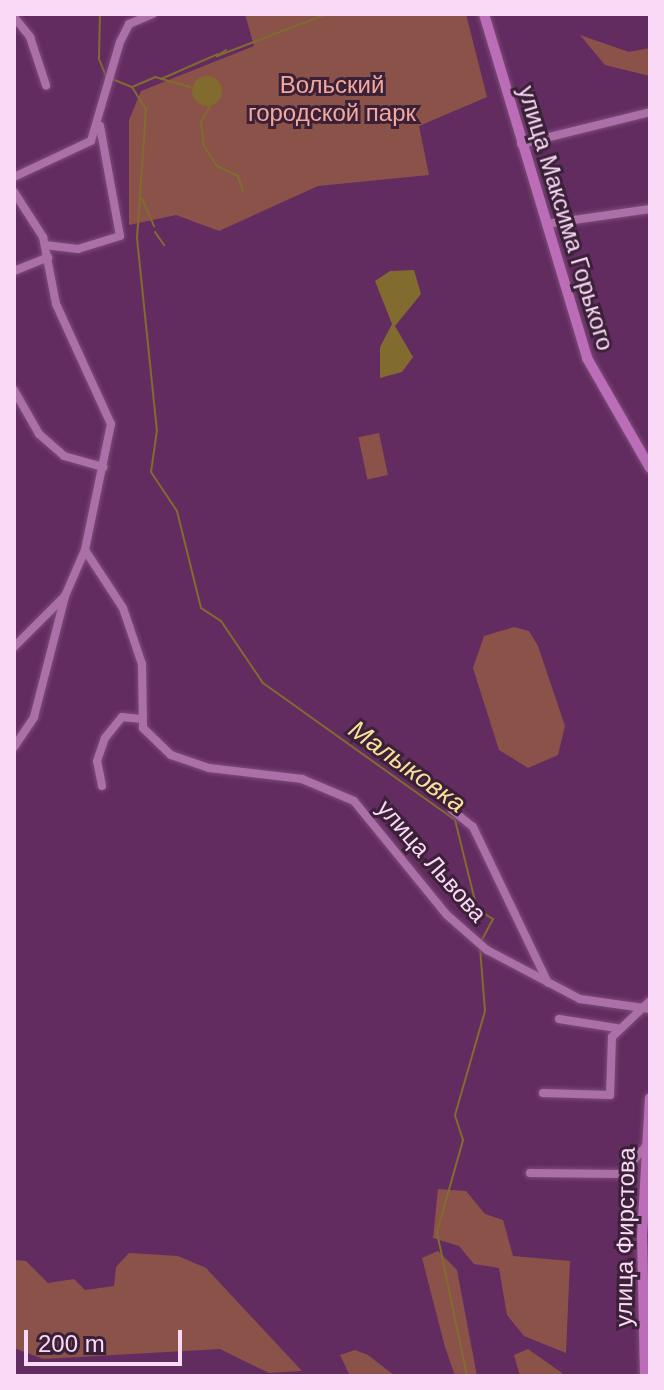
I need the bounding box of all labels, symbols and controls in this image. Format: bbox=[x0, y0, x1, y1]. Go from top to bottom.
park label: Вольский городской парк bbox=[248, 71, 416, 127]
street label: улица Максима Горького bbox=[512, 82, 620, 354]
water label: Малыковка bbox=[342, 714, 472, 820]
street label: улица Львова bbox=[371, 794, 493, 928]
street label: улица Фирстова bbox=[609, 1147, 641, 1327]
scale bar bbox=[28, 1314, 186, 1364]
text: 200 m bbox=[38, 1330, 105, 1357]

